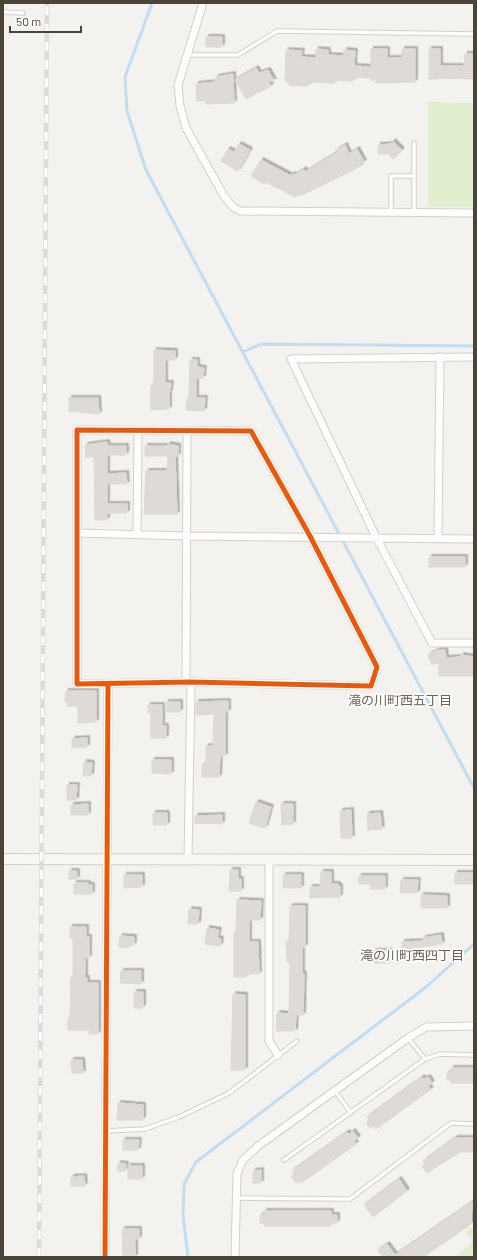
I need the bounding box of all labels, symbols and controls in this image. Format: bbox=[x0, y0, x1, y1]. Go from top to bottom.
scale bar bbox=[10, 8, 81, 34]
text: 50 m bbox=[16, 14, 41, 28]
district label: 滝の川町西五丁目 bbox=[348, 692, 452, 708]
district label: 滝の川町西四丁目 bbox=[360, 947, 464, 963]

